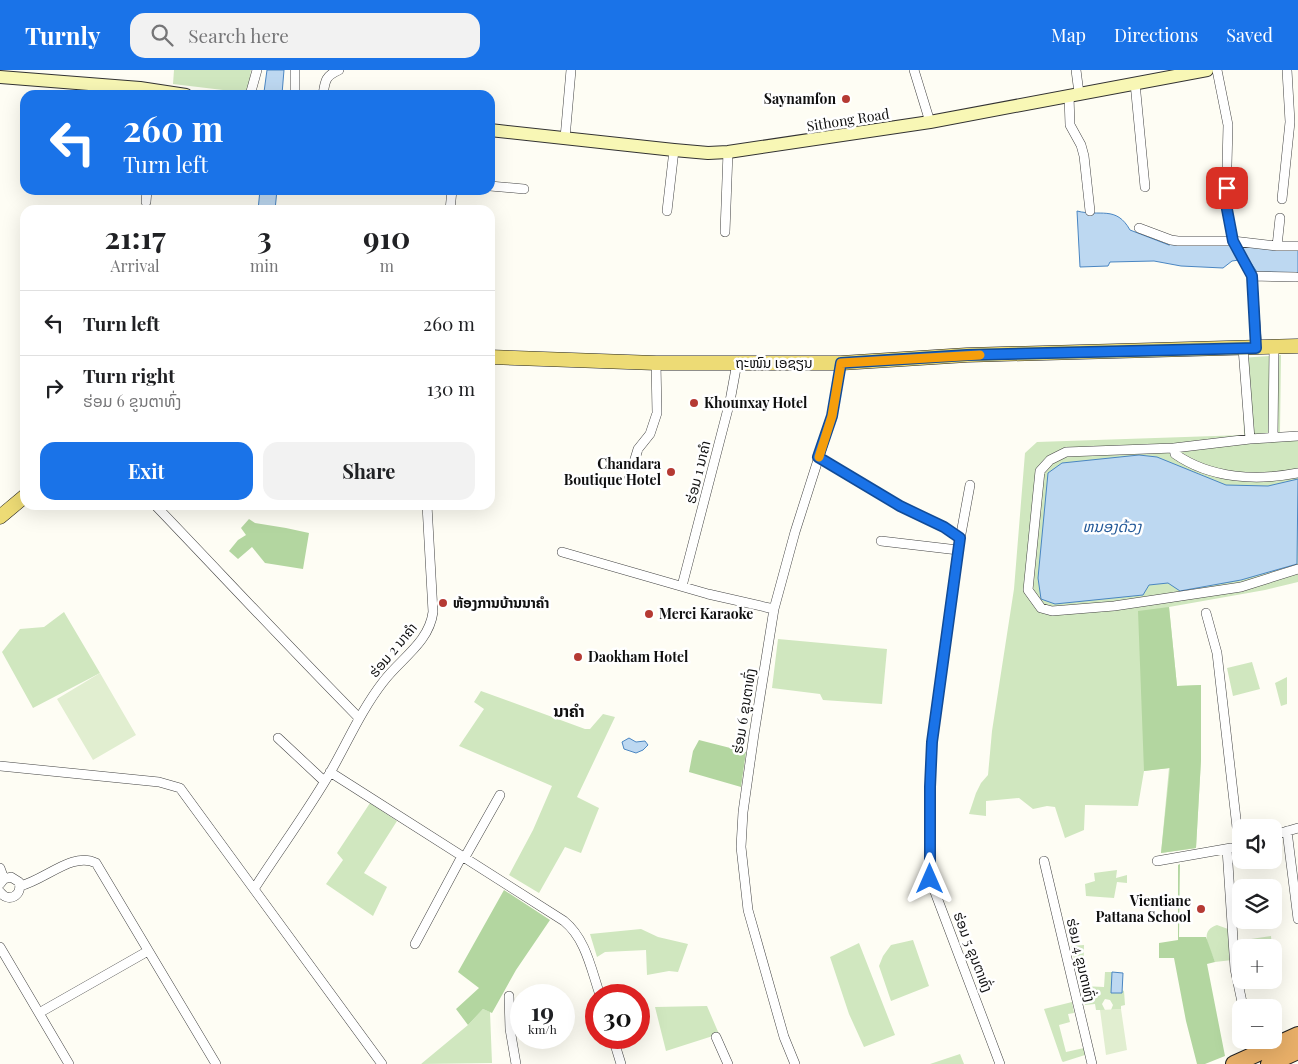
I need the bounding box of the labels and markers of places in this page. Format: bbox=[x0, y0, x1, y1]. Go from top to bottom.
place label: Saynamfon bbox=[764, 89, 836, 108]
marker: Saynamfon bbox=[840, 93, 852, 105]
pin bbox=[1206, 167, 1248, 209]
place label: Khounxay Hotel bbox=[704, 393, 808, 412]
marker: Khounxay Hotel bbox=[688, 397, 700, 409]
place label: Chandara Boutique Hotel bbox=[564, 454, 662, 489]
marker: Chandara Boutique Hotel bbox=[665, 466, 677, 478]
place label: ຫ້ອງການບ້ານນາຄໍາ bbox=[453, 593, 549, 612]
marker: ຫ້ອງການບ້ານນາຄໍາ bbox=[437, 597, 449, 609]
place label: Merci Karaoke bbox=[659, 604, 753, 623]
marker: Merci Karaoke bbox=[643, 608, 655, 620]
place label: Daokham Hotel bbox=[588, 647, 689, 666]
marker: Daokham Hotel bbox=[572, 651, 584, 663]
place label: Vientiane Pattana School bbox=[1096, 891, 1192, 926]
marker: Vientiane Pattana School bbox=[1195, 903, 1207, 915]

